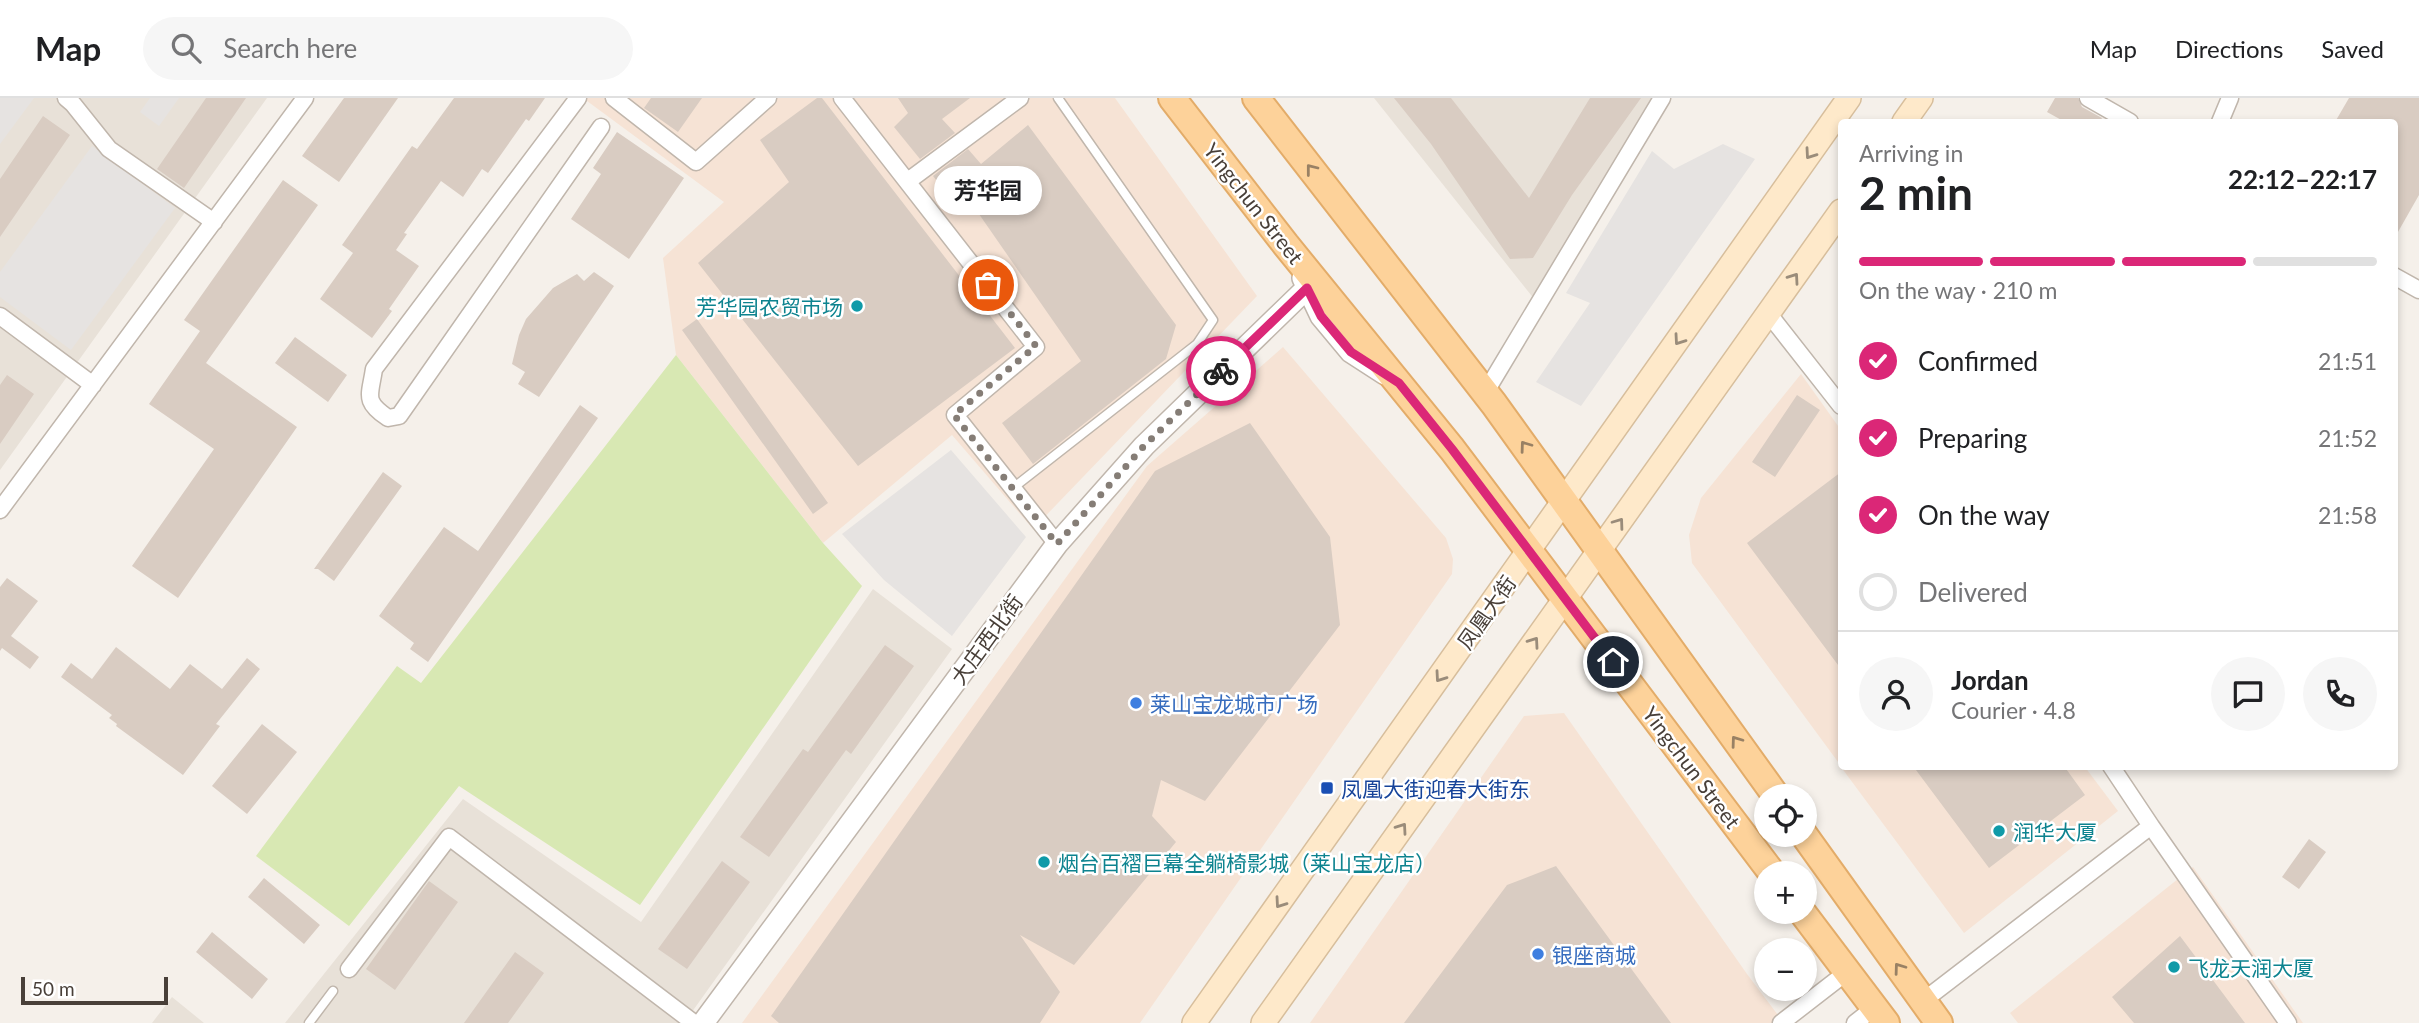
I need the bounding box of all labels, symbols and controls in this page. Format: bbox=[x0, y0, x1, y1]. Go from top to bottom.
search box bbox=[143, 17, 633, 80]
text: Map bbox=[35, 28, 101, 68]
icon: search bbox=[167, 29, 205, 67]
text: Search here bbox=[223, 32, 357, 64]
text: Map bbox=[2090, 34, 2137, 63]
text: Directions bbox=[2175, 34, 2283, 63]
text: Saved bbox=[2321, 34, 2384, 63]
street label: Yingchun Street bbox=[1199, 138, 1309, 269]
text: Arriving in bbox=[1859, 139, 1963, 167]
one-way arrow bbox=[1806, 146, 1818, 159]
text: 22:12–22:17 bbox=[2228, 163, 2377, 195]
one-way arrow bbox=[1307, 164, 1320, 177]
text: 2 min bbox=[1859, 165, 1973, 220]
callout: 芳华园 bbox=[934, 166, 1042, 215]
text: 芳华园 bbox=[954, 176, 1023, 204]
pin bbox=[958, 255, 1018, 315]
icon: bag bbox=[969, 266, 1007, 304]
one-way arrow bbox=[1785, 273, 1798, 286]
text: On the way · 210 m bbox=[1859, 276, 2058, 304]
place label: 芳华园农贸市场 bbox=[696, 294, 843, 319]
marker: 芳华园农贸市场 bbox=[849, 298, 865, 314]
one-way arrow bbox=[1675, 332, 1687, 345]
courier bbox=[1186, 336, 1256, 406]
icon: check bbox=[1859, 342, 1897, 380]
text: Confirmed bbox=[1918, 345, 2038, 377]
text: 21:51 bbox=[2318, 347, 2377, 375]
icon: bike bbox=[1202, 352, 1240, 390]
icon: check bbox=[1859, 419, 1897, 457]
text: Preparing bbox=[1918, 422, 2027, 454]
text: 21:52 bbox=[2318, 424, 2377, 452]
one-way arrow bbox=[1520, 441, 1533, 454]
icon: check bbox=[1859, 496, 1897, 534]
text: On the way bbox=[1918, 499, 2050, 531]
text: 21:58 bbox=[2318, 501, 2377, 529]
one-way arrow bbox=[1611, 518, 1623, 531]
street label: 凤凰大街 bbox=[1452, 570, 1520, 654]
text: Delivered bbox=[1918, 576, 2028, 608]
street label: 大庄西北街 bbox=[945, 589, 1027, 689]
pin bbox=[1583, 632, 1643, 692]
one-way arrow bbox=[1526, 637, 1538, 650]
icon: home bbox=[1594, 643, 1632, 681]
button: person bbox=[1859, 657, 1933, 731]
button: chat bbox=[2211, 657, 2285, 731]
button: phone bbox=[2303, 657, 2377, 731]
text: Jordan bbox=[1951, 664, 2029, 696]
one-way arrow bbox=[1436, 669, 1448, 682]
place label: 莱山宝龙城市广场 bbox=[1150, 691, 1318, 716]
marker: 莱山宝龙城市广场 bbox=[1128, 695, 1144, 711]
text: Courier · 4.8 bbox=[1951, 696, 2076, 724]
street label: Yingchun Street bbox=[1638, 701, 1746, 833]
one-way arrow bbox=[1732, 736, 1744, 749]
place label: 凤凰大街迎春大街东 bbox=[1341, 776, 1530, 801]
marker: 凤凰大街迎春大街东 bbox=[1319, 780, 1335, 796]
map controls bbox=[1754, 784, 1817, 1001]
button: locate bbox=[1754, 784, 1817, 847]
place label: 润华大厦 bbox=[2013, 819, 2097, 844]
one-way arrow bbox=[1394, 823, 1406, 836]
marker: 润华大厦 bbox=[1991, 823, 2007, 839]
place label: 烟台百褶巨幕全躺椅影城（莱山宝龙店） bbox=[1058, 850, 1436, 875]
marker: 烟台百褶巨幕全躺椅影城（莱山宝龙店） bbox=[1036, 854, 1052, 870]
button: + bbox=[1754, 861, 1817, 924]
one-way arrow bbox=[1276, 895, 1288, 908]
button: − bbox=[1754, 938, 1817, 1001]
place label: 银座商城 bbox=[1552, 942, 1636, 967]
marker: 银座商城 bbox=[1530, 946, 1546, 962]
place label: 飞龙天润大厦 bbox=[2188, 955, 2314, 980]
marker: 飞龙天润大厦 bbox=[2166, 959, 2182, 975]
one-way arrow bbox=[1895, 963, 1907, 976]
scale bar bbox=[21, 974, 168, 1006]
text: 50 m bbox=[32, 977, 75, 1000]

